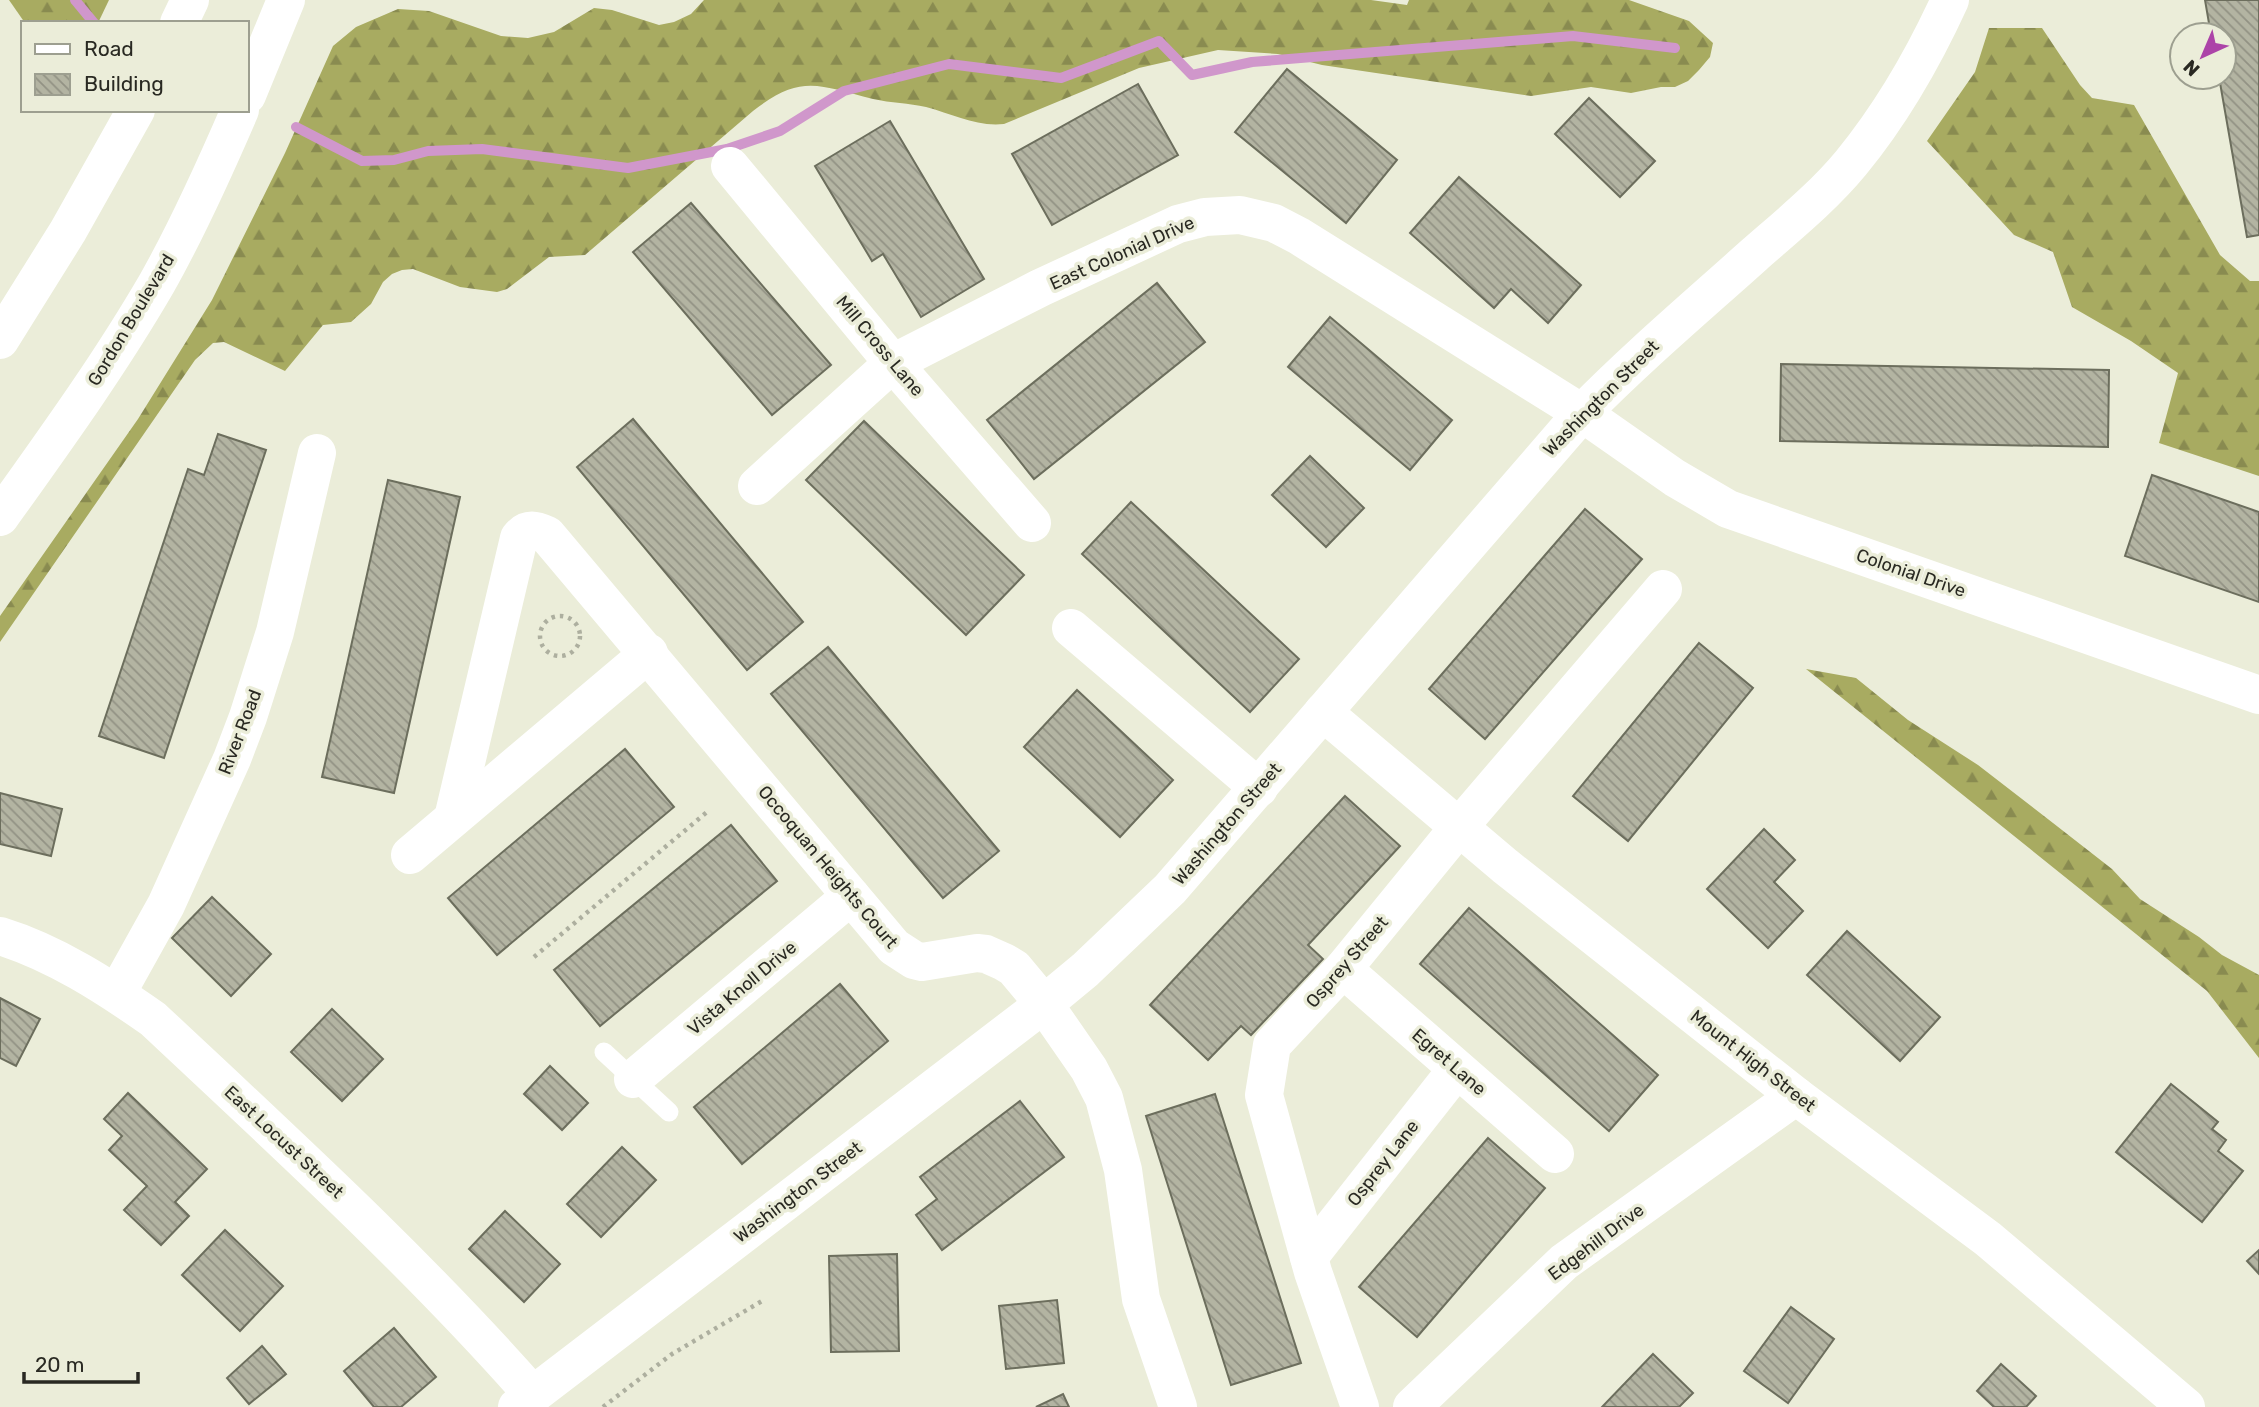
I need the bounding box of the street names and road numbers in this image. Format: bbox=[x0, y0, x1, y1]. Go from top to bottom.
street label: East Colonial Drive bbox=[1046, 211, 1198, 295]
street label: Gordon Boulevard bbox=[83, 250, 179, 390]
street label: Mill Cross Lane bbox=[832, 291, 928, 401]
street label: Washington Street bbox=[1538, 335, 1664, 461]
street label: Colonial Drive bbox=[1853, 544, 1969, 602]
street label: River Road bbox=[214, 686, 266, 778]
street label: Washington Street bbox=[1168, 758, 1286, 890]
street label: Occoquan Heights Court bbox=[753, 781, 903, 953]
street label: Osprey Street bbox=[1301, 912, 1393, 1012]
street label: Vista Knoll Drive bbox=[683, 936, 801, 1040]
street label: Mount High Street bbox=[1686, 1005, 1820, 1117]
street label: Egret Lane bbox=[1408, 1024, 1490, 1100]
street label: East Locust Street bbox=[220, 1081, 348, 1203]
street label: Osprey Lane bbox=[1342, 1115, 1424, 1211]
street label: Washington Street bbox=[730, 1137, 866, 1247]
street label: Edgehill Drive bbox=[1544, 1199, 1648, 1285]

